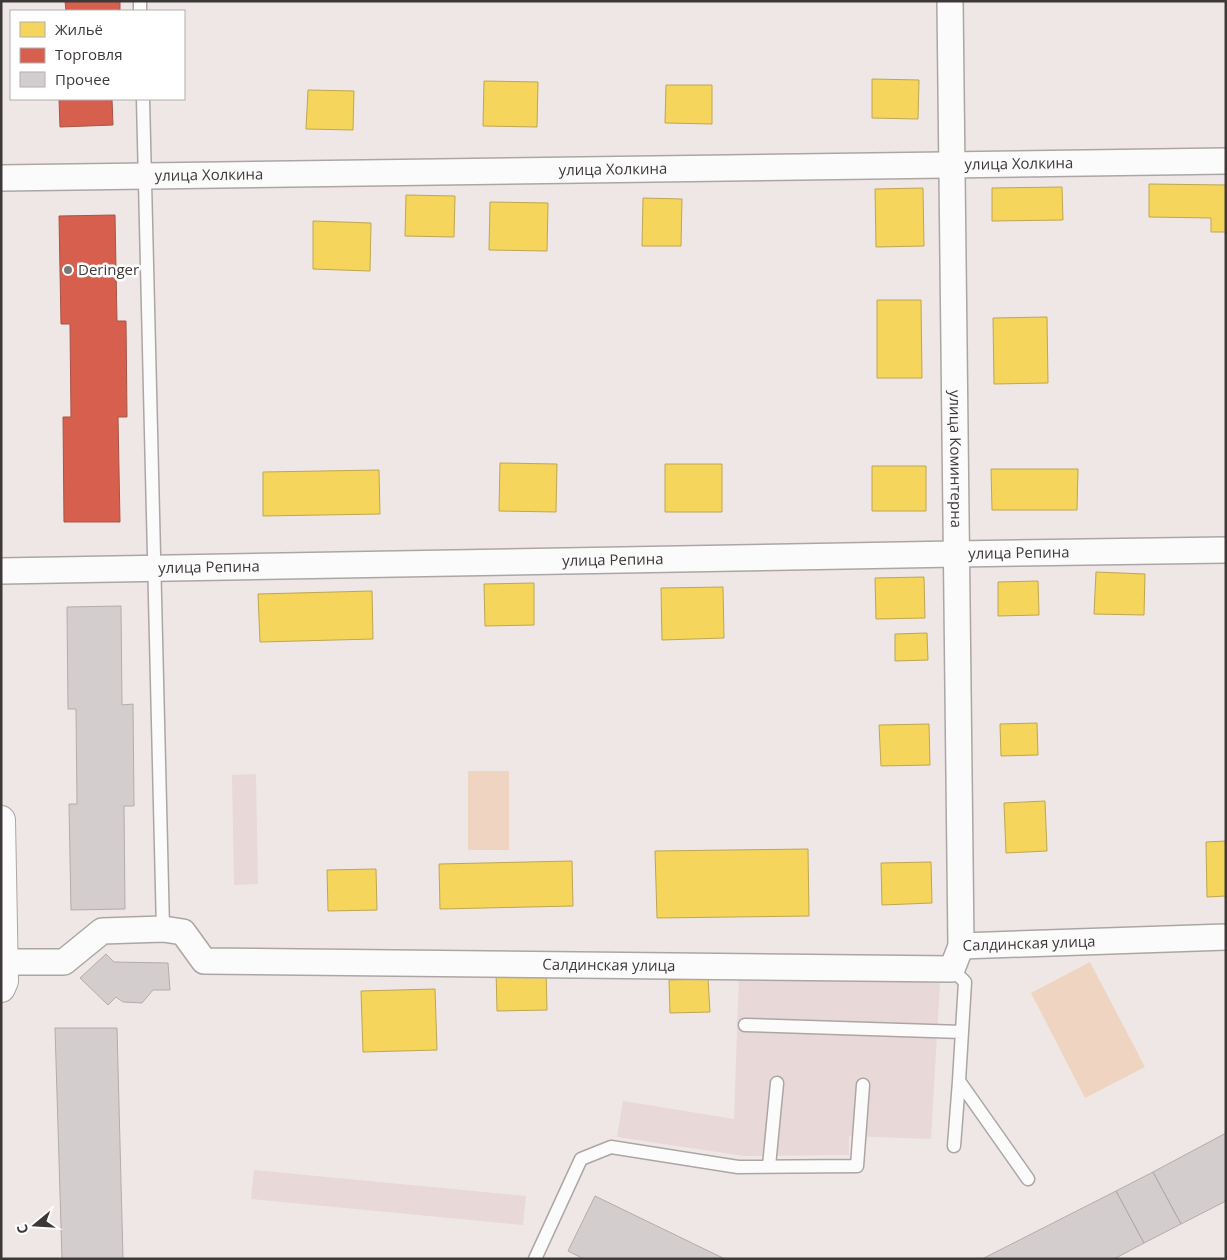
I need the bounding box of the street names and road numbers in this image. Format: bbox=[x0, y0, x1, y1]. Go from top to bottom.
street label: улица Холкина bbox=[964, 152, 1073, 174]
street label: улица Холкина bbox=[558, 158, 667, 179]
street label: улица Холкина bbox=[154, 163, 263, 185]
street label: улица Коминтерна bbox=[946, 390, 967, 528]
street label: улица Репина bbox=[968, 541, 1070, 563]
street label: улица Репина bbox=[562, 548, 664, 570]
street label: улица Репина bbox=[158, 555, 260, 577]
street label: Салдинская улица bbox=[962, 930, 1096, 955]
street label: Салдинская улица bbox=[542, 954, 675, 975]

